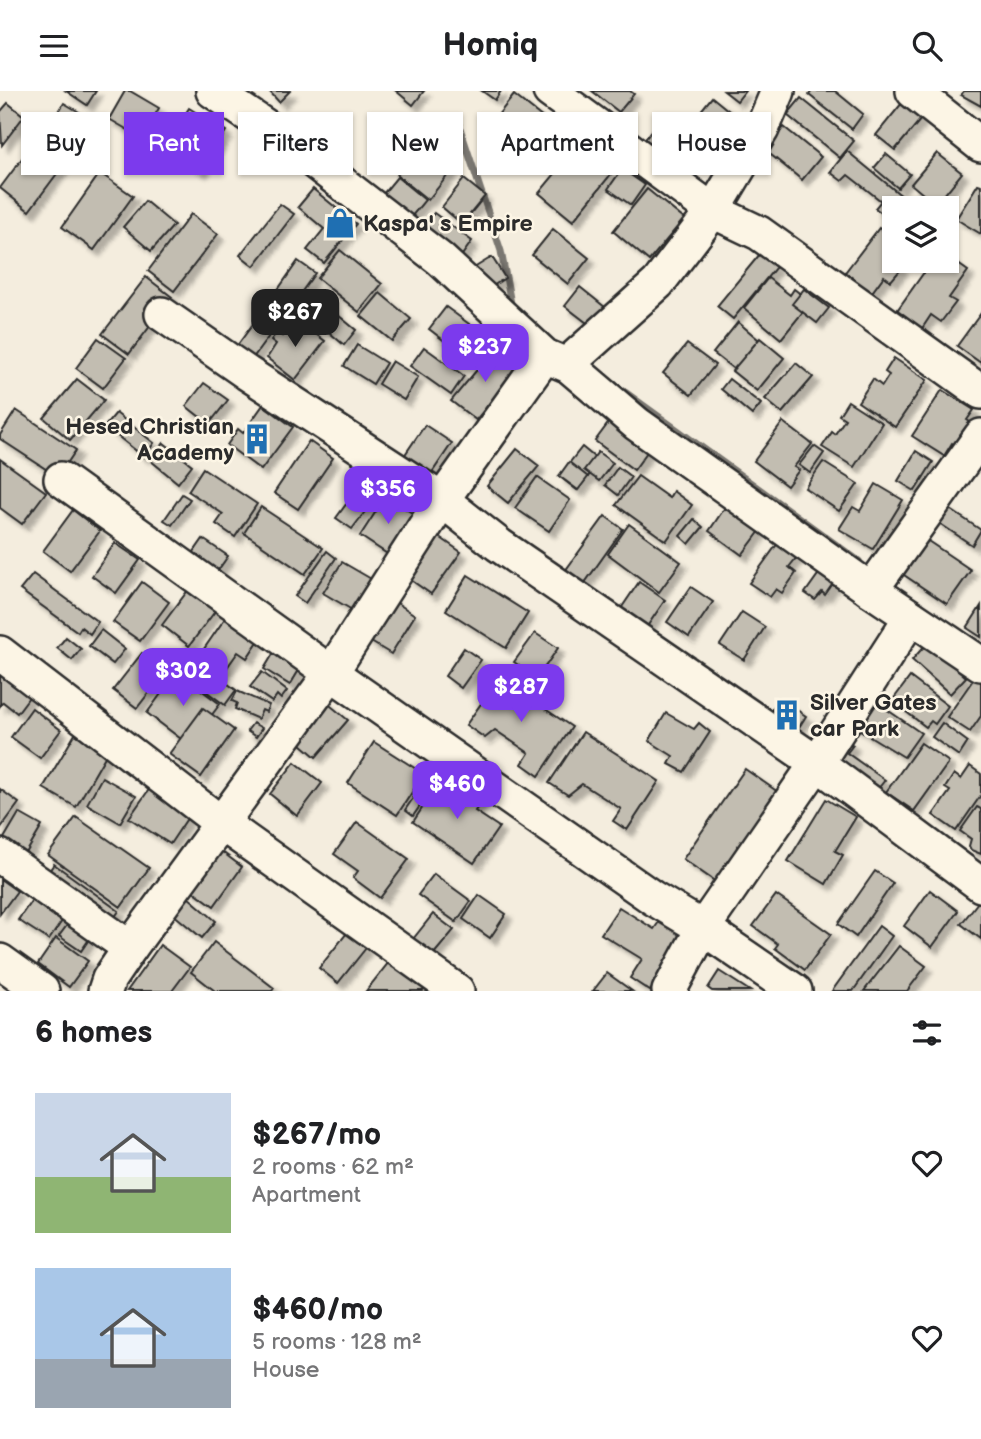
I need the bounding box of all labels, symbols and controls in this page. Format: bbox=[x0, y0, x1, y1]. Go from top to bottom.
text: Homiq bbox=[443, 26, 538, 65]
icon: menu bbox=[35, 27, 73, 65]
icon: search bbox=[908, 27, 946, 65]
chip: Buy bbox=[21, 112, 110, 175]
chip: Rent bbox=[124, 112, 224, 175]
chip: Filters bbox=[238, 112, 353, 175]
chip: New bbox=[367, 112, 463, 175]
chip: Apartment bbox=[477, 112, 638, 175]
chip: House bbox=[652, 112, 771, 175]
map controls bbox=[882, 196, 959, 273]
button: layers bbox=[882, 196, 959, 273]
shop icon: Kaspa' s Empire bbox=[323, 206, 357, 240]
place label: Kaspa' s Empire bbox=[363, 210, 533, 238]
pin: $267 bbox=[254, 289, 336, 349]
text: $267 bbox=[267, 298, 323, 326]
pin: $237 bbox=[444, 324, 526, 384]
text: $237 bbox=[458, 333, 512, 361]
place label: Hesed Christian Academy bbox=[65, 413, 234, 467]
building icon: Hesed Christian Academy bbox=[240, 422, 274, 456]
pin: $356 bbox=[347, 467, 429, 526]
text: $356 bbox=[360, 475, 416, 503]
pin: $302 bbox=[142, 649, 224, 708]
text: $302 bbox=[155, 657, 211, 685]
pin: $287 bbox=[480, 665, 562, 724]
text: $287 bbox=[493, 673, 549, 701]
place label: Silver Gates car Park bbox=[810, 689, 936, 743]
building icon: Silver Gates car Park bbox=[770, 698, 804, 732]
pin: $460 bbox=[416, 761, 498, 821]
text: $460 bbox=[429, 770, 485, 798]
icon: filters bbox=[908, 1014, 946, 1052]
text: 6 homes bbox=[35, 1015, 152, 1051]
text: $267/mo bbox=[252, 1117, 381, 1153]
icon: home bbox=[91, 1121, 175, 1205]
icon: heart bbox=[908, 1144, 946, 1182]
text: 2 rooms · 62 m² bbox=[252, 1153, 414, 1181]
text: Apartment bbox=[252, 1181, 361, 1209]
text: $460/mo bbox=[252, 1292, 383, 1328]
icon: home bbox=[91, 1296, 175, 1380]
icon: heart bbox=[908, 1319, 946, 1357]
text: 5 rooms · 128 m² bbox=[252, 1328, 422, 1356]
text: House bbox=[252, 1356, 319, 1384]

